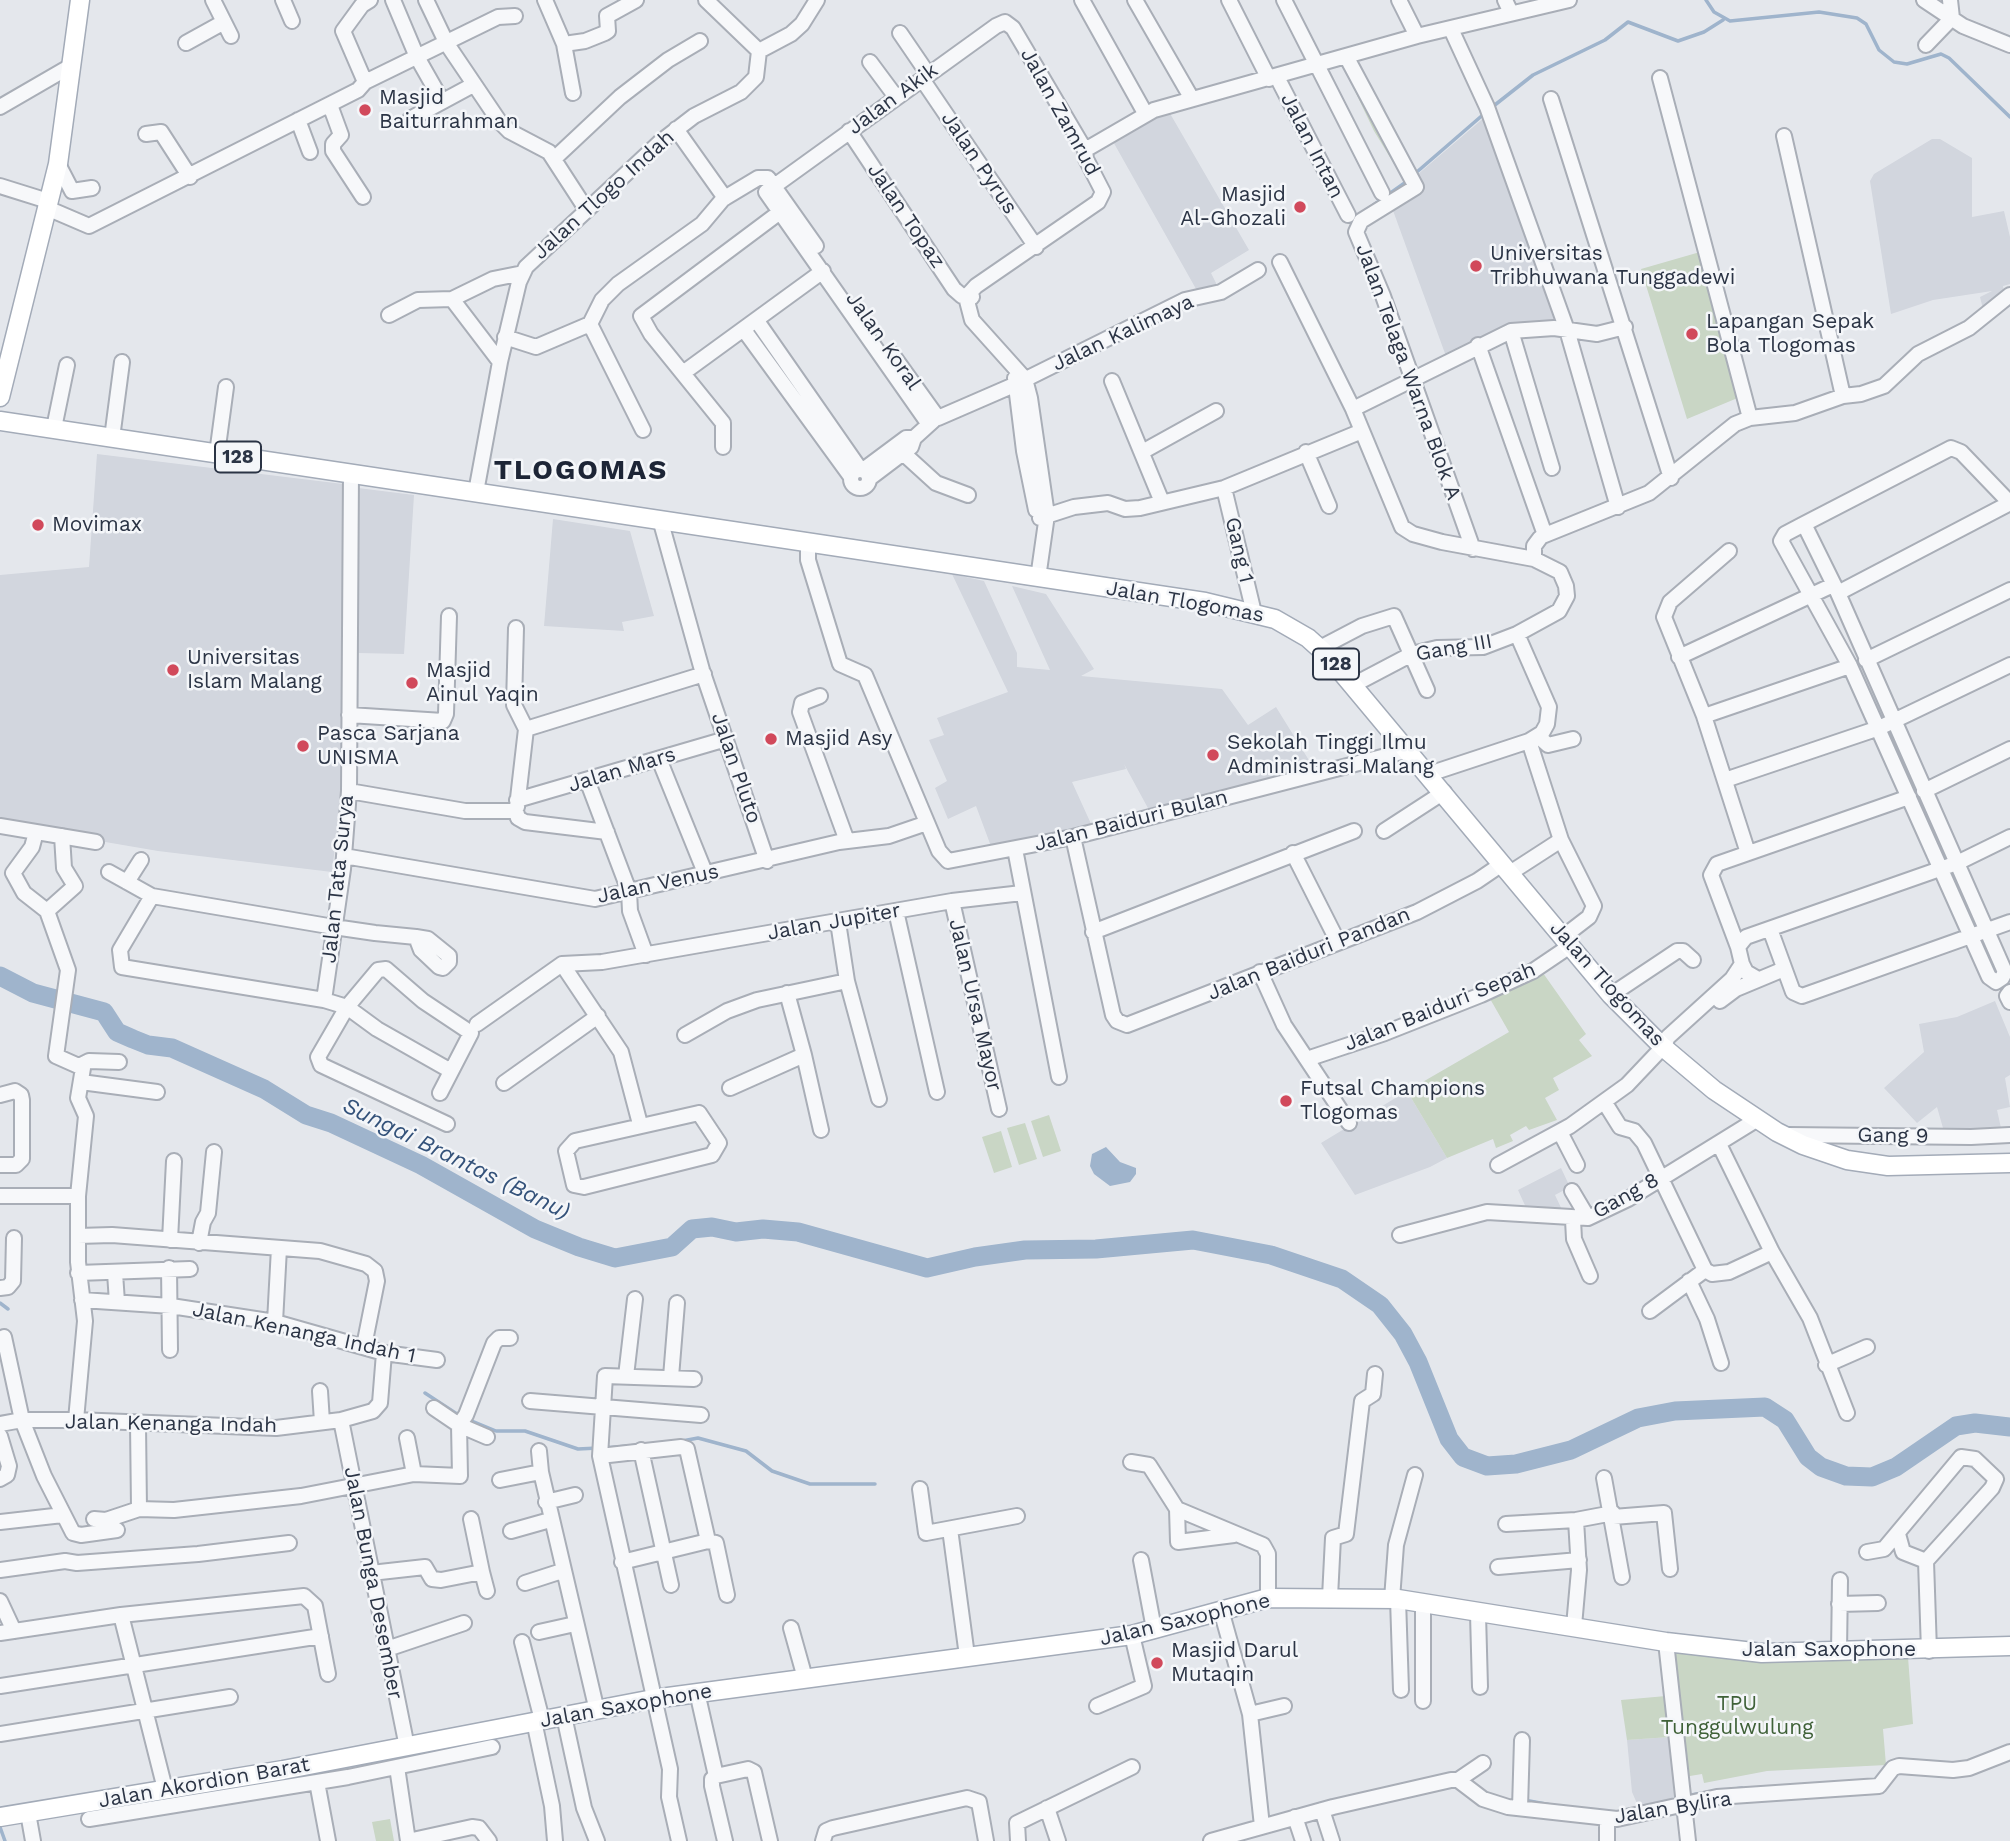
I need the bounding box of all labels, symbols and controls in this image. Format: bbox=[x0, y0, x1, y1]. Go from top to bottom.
street label: Jalan Zamrud bbox=[1015, 44, 1105, 180]
street label: Jalan Akik bbox=[843, 58, 943, 140]
place label: Masjid Baiturrahman bbox=[379, 85, 519, 135]
street label: Jalan Intan bbox=[1275, 89, 1349, 203]
marker: Masjid Baiturrahman bbox=[357, 102, 373, 118]
street label: Jalan Pyrus bbox=[936, 107, 1022, 219]
street label: Jalan Tlogo Indah bbox=[528, 125, 680, 265]
street label: Jalan Topaz bbox=[862, 159, 950, 273]
place label: Masjid Al-Ghozali bbox=[1180, 182, 1286, 232]
marker: Masjid Al-Ghozali bbox=[1292, 199, 1308, 215]
street label: Jalan Telaga Warna Blok A bbox=[1350, 241, 1466, 503]
place label: Universitas Tribhuwana Tunggadewi bbox=[1490, 241, 1735, 291]
marker: Universitas Tribhuwana Tunggadewi bbox=[1468, 258, 1484, 274]
street label: Jalan Koral bbox=[840, 287, 926, 395]
street label: Jalan Kalimaya bbox=[1048, 289, 1198, 377]
place label: Lapangan Sepak Bola Tlogomas bbox=[1706, 309, 1874, 359]
marker: Lapangan Sepak Bola Tlogomas bbox=[1684, 326, 1700, 342]
road number: 128 bbox=[215, 442, 261, 472]
district label: TLOGOMAS bbox=[495, 454, 667, 488]
place label: Movimax bbox=[52, 512, 142, 538]
street label: Gang 1 bbox=[1219, 515, 1259, 585]
marker: Movimax bbox=[30, 517, 46, 533]
street label: Jalan Tlogomas bbox=[1104, 576, 1266, 628]
street label: Gang III bbox=[1414, 629, 1494, 667]
place label: Universitas Islam Malang bbox=[187, 645, 322, 695]
road number: 128 bbox=[1313, 649, 1359, 680]
place label: Masjid Ainul Yaqin bbox=[426, 658, 539, 708]
marker: Universitas Islam Malang bbox=[165, 662, 181, 678]
marker: Masjid Ainul Yaqin bbox=[404, 675, 420, 691]
street label: Jalan Pluto bbox=[705, 709, 767, 827]
place label: Pasca Sarjana UNISMA bbox=[317, 721, 460, 771]
place label: Masjid Asy bbox=[785, 726, 892, 752]
place label: Sekolah Tinggi Ilmu Administrasi Malang bbox=[1227, 730, 1434, 780]
marker: Masjid Asy bbox=[763, 731, 779, 747]
marker: Pasca Sarjana UNISMA bbox=[295, 738, 311, 754]
street label: Jalan Mars bbox=[565, 742, 679, 798]
marker: Sekolah Tinggi Ilmu Administrasi Malang bbox=[1205, 747, 1221, 763]
street label: Jalan Baiduri Bulan bbox=[1032, 785, 1230, 857]
street label: Jalan Tata Surya bbox=[317, 794, 359, 964]
street label: Jalan Venus bbox=[595, 859, 721, 909]
street label: Jalan Jupiter bbox=[765, 898, 903, 946]
street label: Jalan Baiduri Pandan bbox=[1204, 902, 1414, 1006]
street label: Jalan Ursa Mayor bbox=[943, 916, 1007, 1094]
street label: Jalan Tlogomas bbox=[1544, 916, 1670, 1052]
street label: Jalan Baiduri Sepah bbox=[1341, 957, 1539, 1057]
place label: Futsal Champions Tlogomas bbox=[1300, 1076, 1485, 1126]
water label: Sungai Brantas (Banu) bbox=[338, 1092, 574, 1226]
marker: Futsal Champions Tlogomas bbox=[1278, 1093, 1294, 1109]
street label: Gang 9 bbox=[1857, 1123, 1929, 1149]
street label: Gang 8 bbox=[1589, 1168, 1663, 1224]
street label: Jalan Kenanga Indah 1 bbox=[190, 1297, 418, 1369]
street label: Jalan Kenanga Indah bbox=[65, 1410, 277, 1438]
street label: Jalan Bunga Desember bbox=[338, 1465, 408, 1701]
street label: Jalan Saxophone bbox=[1097, 1588, 1273, 1652]
street label: Jalan Saxophone bbox=[1742, 1637, 1916, 1663]
place label: Masjid Darul Mutaqin bbox=[1171, 1638, 1298, 1688]
marker: Masjid Darul Mutaqin bbox=[1149, 1655, 1165, 1671]
street label: Jalan Saxophone bbox=[538, 1678, 714, 1734]
park label: TPU Tunggulwulung bbox=[1661, 1691, 1813, 1741]
street label: Jalan Akordion Barat bbox=[97, 1752, 311, 1814]
street label: Jalan Bylira bbox=[1612, 1786, 1734, 1830]

